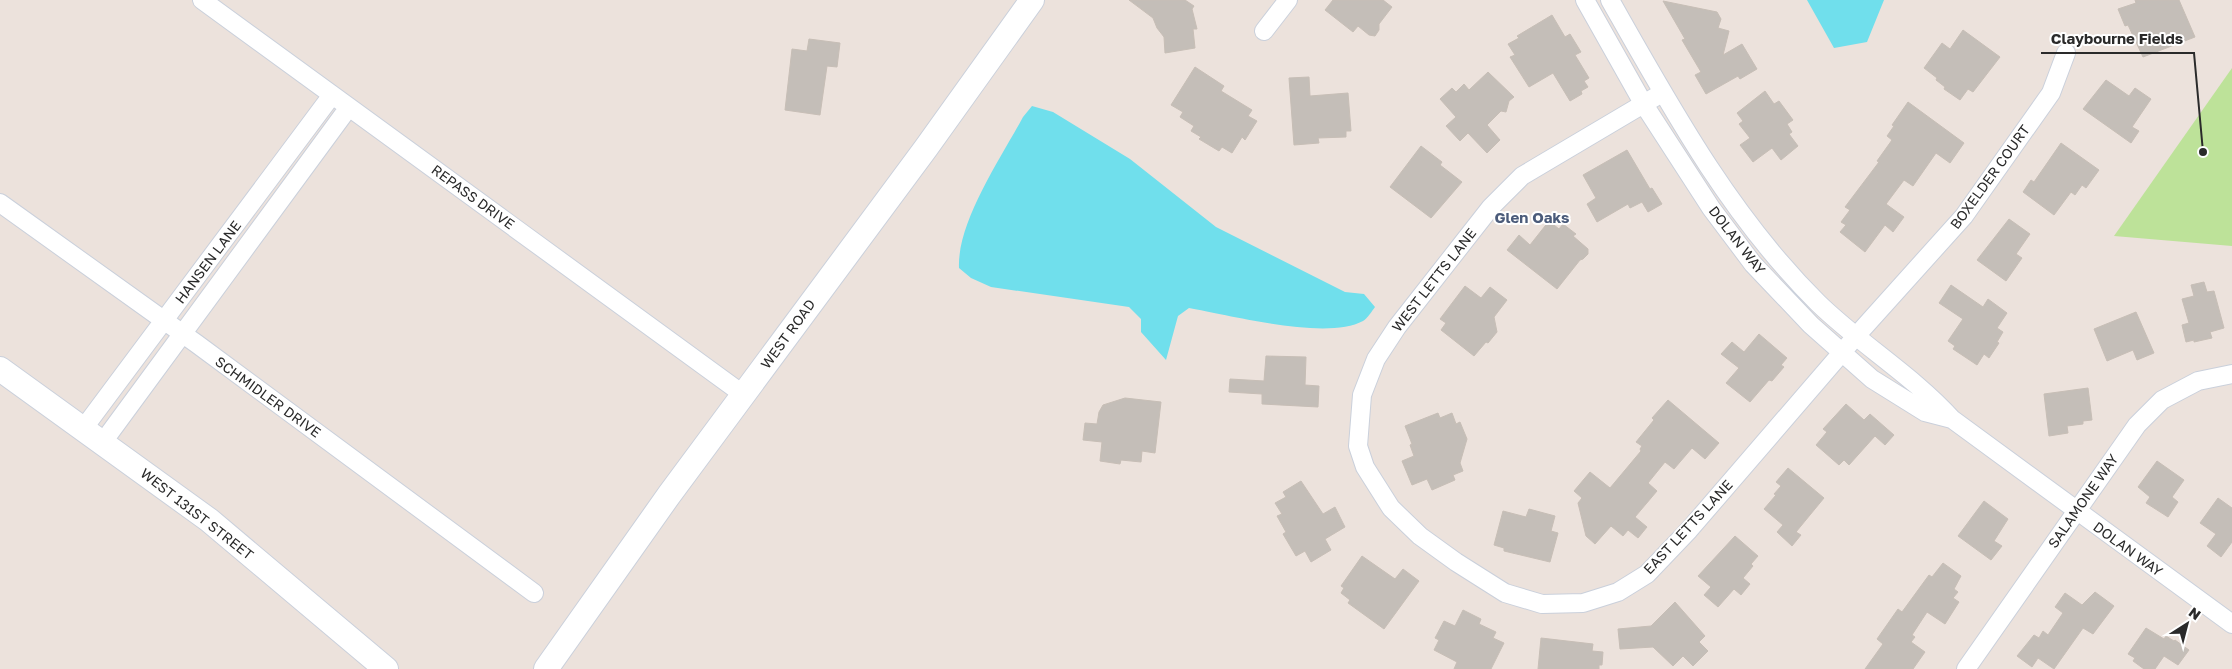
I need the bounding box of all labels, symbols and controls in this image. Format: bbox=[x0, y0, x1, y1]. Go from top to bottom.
callout: Claybourne Fields bbox=[2041, 23, 2194, 53]
text: Claybourne Fields bbox=[2051, 29, 2183, 47]
street label: BOXELDER COURT bbox=[1946, 121, 2033, 232]
street label: REPASS DRIVE bbox=[428, 161, 518, 232]
street label: DOLAN WAY bbox=[1706, 202, 1769, 277]
district label: Glen Oaks bbox=[1495, 208, 1569, 226]
street label: HANSEN LANE bbox=[171, 217, 244, 306]
street label: WEST LETTS LANE bbox=[1388, 224, 1479, 335]
street label: WEST ROAD bbox=[757, 296, 819, 372]
street label: SCHMIDLER DRIVE bbox=[212, 353, 324, 441]
street label: SALAMONE WAY bbox=[2044, 451, 2121, 551]
street label: WEST 131ST STREET bbox=[137, 464, 257, 563]
street label: EAST LETTS LANE bbox=[1640, 476, 1736, 577]
street label: DOLAN WAY bbox=[2090, 518, 2166, 579]
north arrow bbox=[2162, 599, 2212, 649]
text: N bbox=[2186, 603, 2204, 623]

